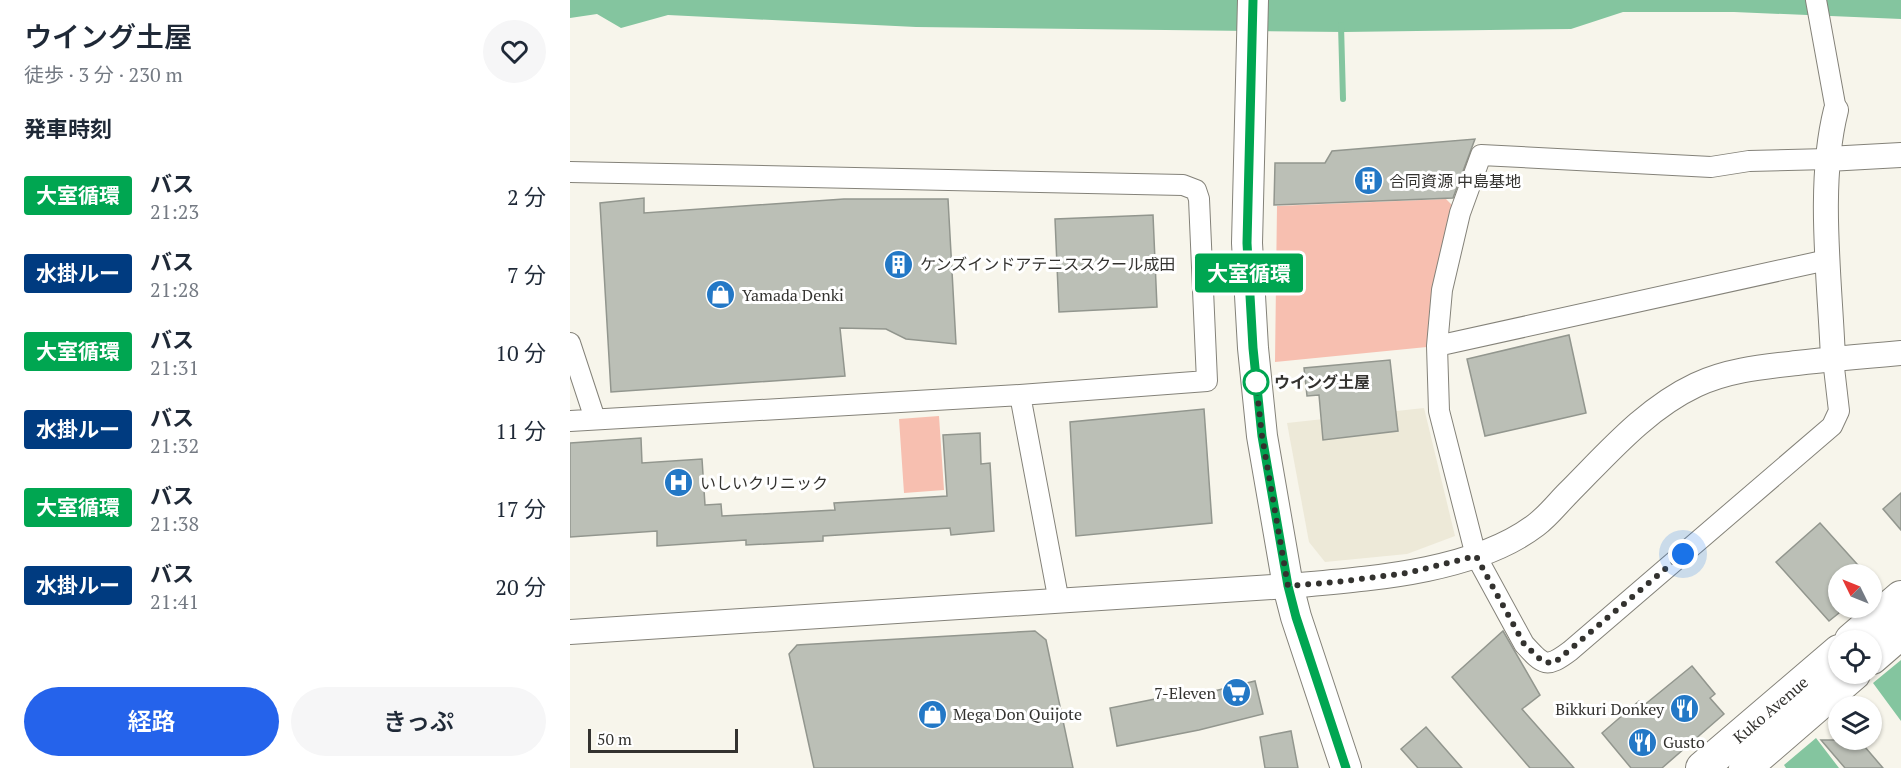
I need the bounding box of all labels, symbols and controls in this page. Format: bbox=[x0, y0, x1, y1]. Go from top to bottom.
text: ウイング土屋 bbox=[24, 18, 192, 55]
button: heart bbox=[483, 20, 546, 83]
text: 徒歩 · 3 分 · 230 m bbox=[24, 61, 183, 88]
text: 発車時刻 bbox=[24, 114, 112, 143]
building icon: 合同資源 中島基地 bbox=[1352, 165, 1384, 197]
text: バス bbox=[150, 169, 194, 198]
place label: 合同資源 中島基地 bbox=[1389, 170, 1521, 192]
text: 大室循環 bbox=[36, 181, 120, 209]
text: 2 分 bbox=[507, 182, 546, 211]
text: 21:23 bbox=[150, 198, 199, 225]
text: バス bbox=[150, 247, 194, 276]
building icon: ケンズインドアテニススクール成田 bbox=[883, 248, 915, 280]
place label: ケンズインドアテニススクール成田 bbox=[920, 253, 1175, 275]
line badge: 大室循環 bbox=[1207, 254, 1291, 292]
text: 水掛ルー bbox=[36, 259, 120, 287]
text: 大室循環 bbox=[1207, 259, 1291, 287]
text: 7 分 bbox=[507, 260, 546, 289]
text: 21:28 bbox=[150, 276, 199, 303]
shop icon: Yamada Denki bbox=[705, 279, 737, 311]
place label: Yamada Denki bbox=[742, 284, 844, 306]
text: バス bbox=[150, 325, 194, 354]
text: 大室循環 bbox=[36, 337, 120, 365]
text: 10 分 bbox=[495, 338, 546, 367]
text: 21:31 bbox=[150, 354, 199, 381]
marker: ウイング土屋 bbox=[1243, 369, 1269, 395]
place label: ウイング土屋 bbox=[1274, 371, 1370, 393]
text: バス bbox=[150, 403, 194, 432]
text: 水掛ルー bbox=[36, 415, 120, 443]
text: 11 分 bbox=[495, 416, 546, 445]
text: 21:32 bbox=[150, 432, 199, 459]
hospital icon: いしいクリニック bbox=[663, 467, 695, 499]
place label: いしいクリニック bbox=[700, 472, 828, 494]
text: バス bbox=[150, 481, 194, 510]
text: 大室循環 bbox=[36, 493, 120, 521]
text: 17 分 bbox=[495, 494, 546, 523]
text: 21:38 bbox=[150, 510, 199, 537]
your location bbox=[1668, 539, 1698, 569]
text: バス bbox=[150, 559, 194, 588]
north arrow bbox=[1828, 564, 1882, 618]
map controls bbox=[1828, 564, 1882, 750]
text: 水掛ルー bbox=[36, 571, 120, 599]
text: 20 分 bbox=[495, 572, 546, 601]
text: 21:41 bbox=[150, 588, 199, 615]
button: locate bbox=[1828, 630, 1882, 684]
street label: Kuko Avenue bbox=[1728, 671, 1813, 748]
supermarket icon: 7-Eleven bbox=[1221, 677, 1253, 709]
place label: 7-Eleven bbox=[1154, 682, 1216, 704]
button: 経路 bbox=[24, 687, 279, 756]
button: きっぷ bbox=[291, 687, 546, 756]
restaurant icon: Bikkuri Donkey bbox=[1669, 693, 1701, 725]
button: layers bbox=[1828, 696, 1882, 750]
shop icon: Mega Don Quijote bbox=[916, 698, 948, 730]
place label: Bikkuri Donkey bbox=[1555, 698, 1665, 720]
place label: Mega Don Quijote bbox=[953, 703, 1082, 725]
scale bar bbox=[588, 726, 738, 754]
restaurant icon: Gusto bbox=[1626, 726, 1658, 758]
text: 50 m bbox=[597, 728, 632, 750]
place label: Gusto bbox=[1663, 731, 1705, 753]

